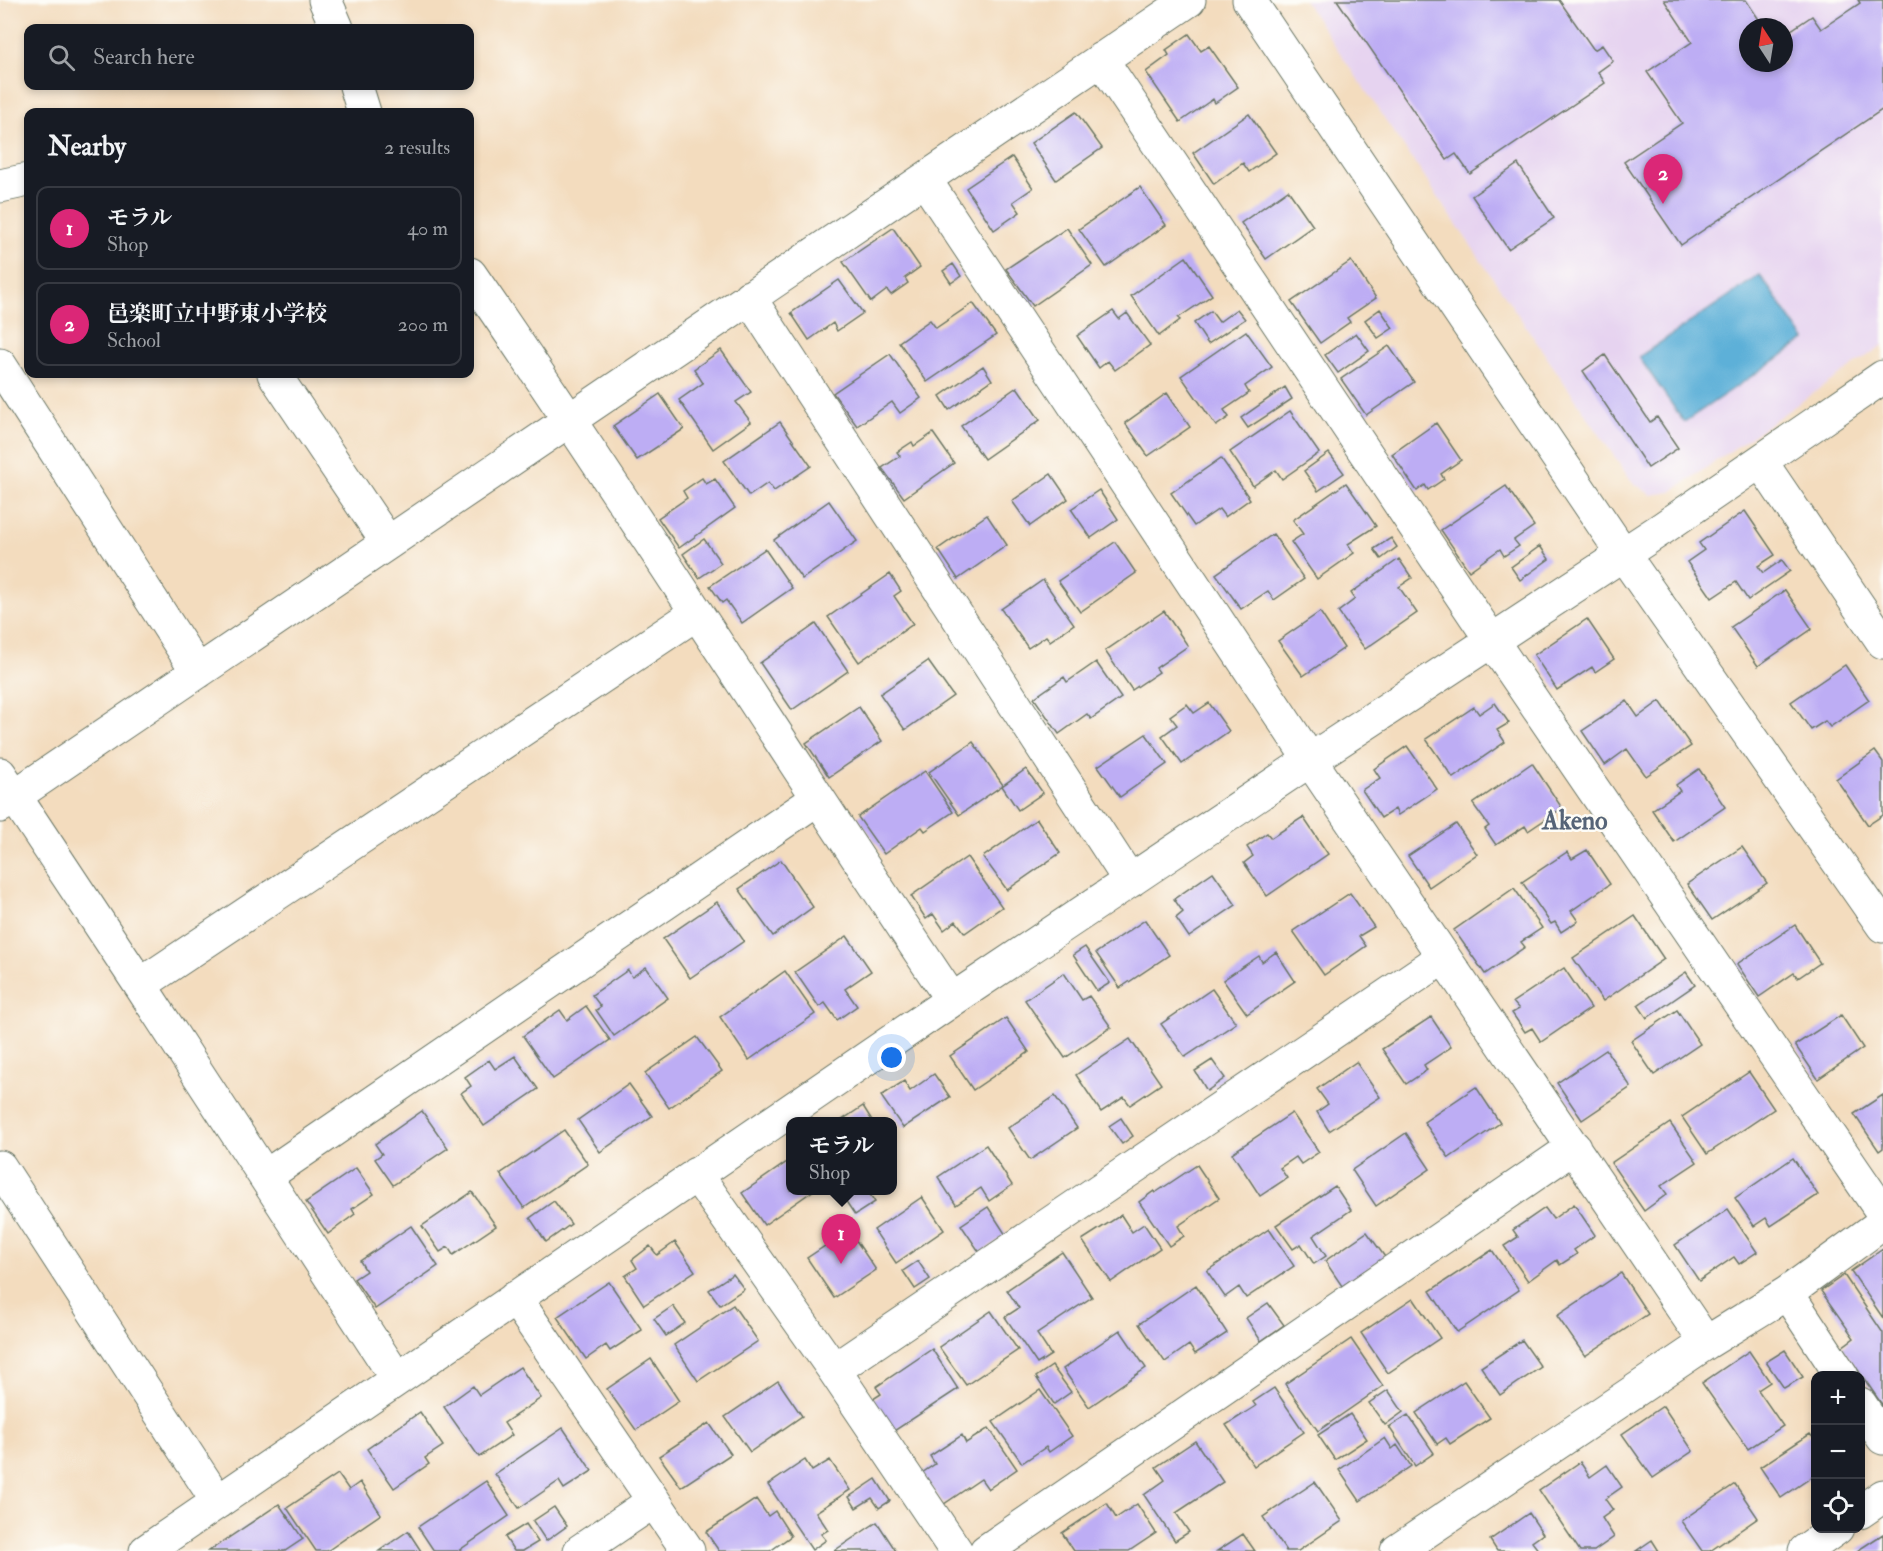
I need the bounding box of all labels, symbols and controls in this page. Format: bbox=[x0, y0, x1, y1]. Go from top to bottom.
north arrow bbox=[1739, 18, 1793, 72]
search box bbox=[24, 24, 474, 90]
icon: search bbox=[45, 41, 78, 74]
text: Search here bbox=[93, 43, 195, 71]
text: Nearby bbox=[48, 131, 126, 163]
text: 2 results bbox=[384, 135, 450, 160]
pin: 2 bbox=[1644, 154, 1682, 204]
text: モラル bbox=[107, 204, 172, 232]
text: 1 bbox=[66, 216, 73, 241]
text: 40 m bbox=[407, 216, 448, 241]
text: Shop bbox=[107, 232, 148, 257]
text: 邑楽町立中野東小学校 bbox=[107, 300, 327, 328]
text: 2 bbox=[64, 312, 75, 337]
text: 200 m bbox=[398, 312, 448, 337]
text: School bbox=[107, 328, 161, 353]
district label: Akeno bbox=[1541, 805, 1608, 837]
your location bbox=[877, 1043, 906, 1072]
popup bbox=[786, 1117, 897, 1195]
text: モラル bbox=[809, 1132, 874, 1160]
text: Shop bbox=[809, 1160, 850, 1185]
pin: 1 bbox=[822, 1214, 860, 1264]
map controls bbox=[1811, 1371, 1865, 1533]
button: + bbox=[1811, 1371, 1865, 1425]
button: − bbox=[1811, 1425, 1865, 1479]
button: locate bbox=[1811, 1479, 1865, 1533]

